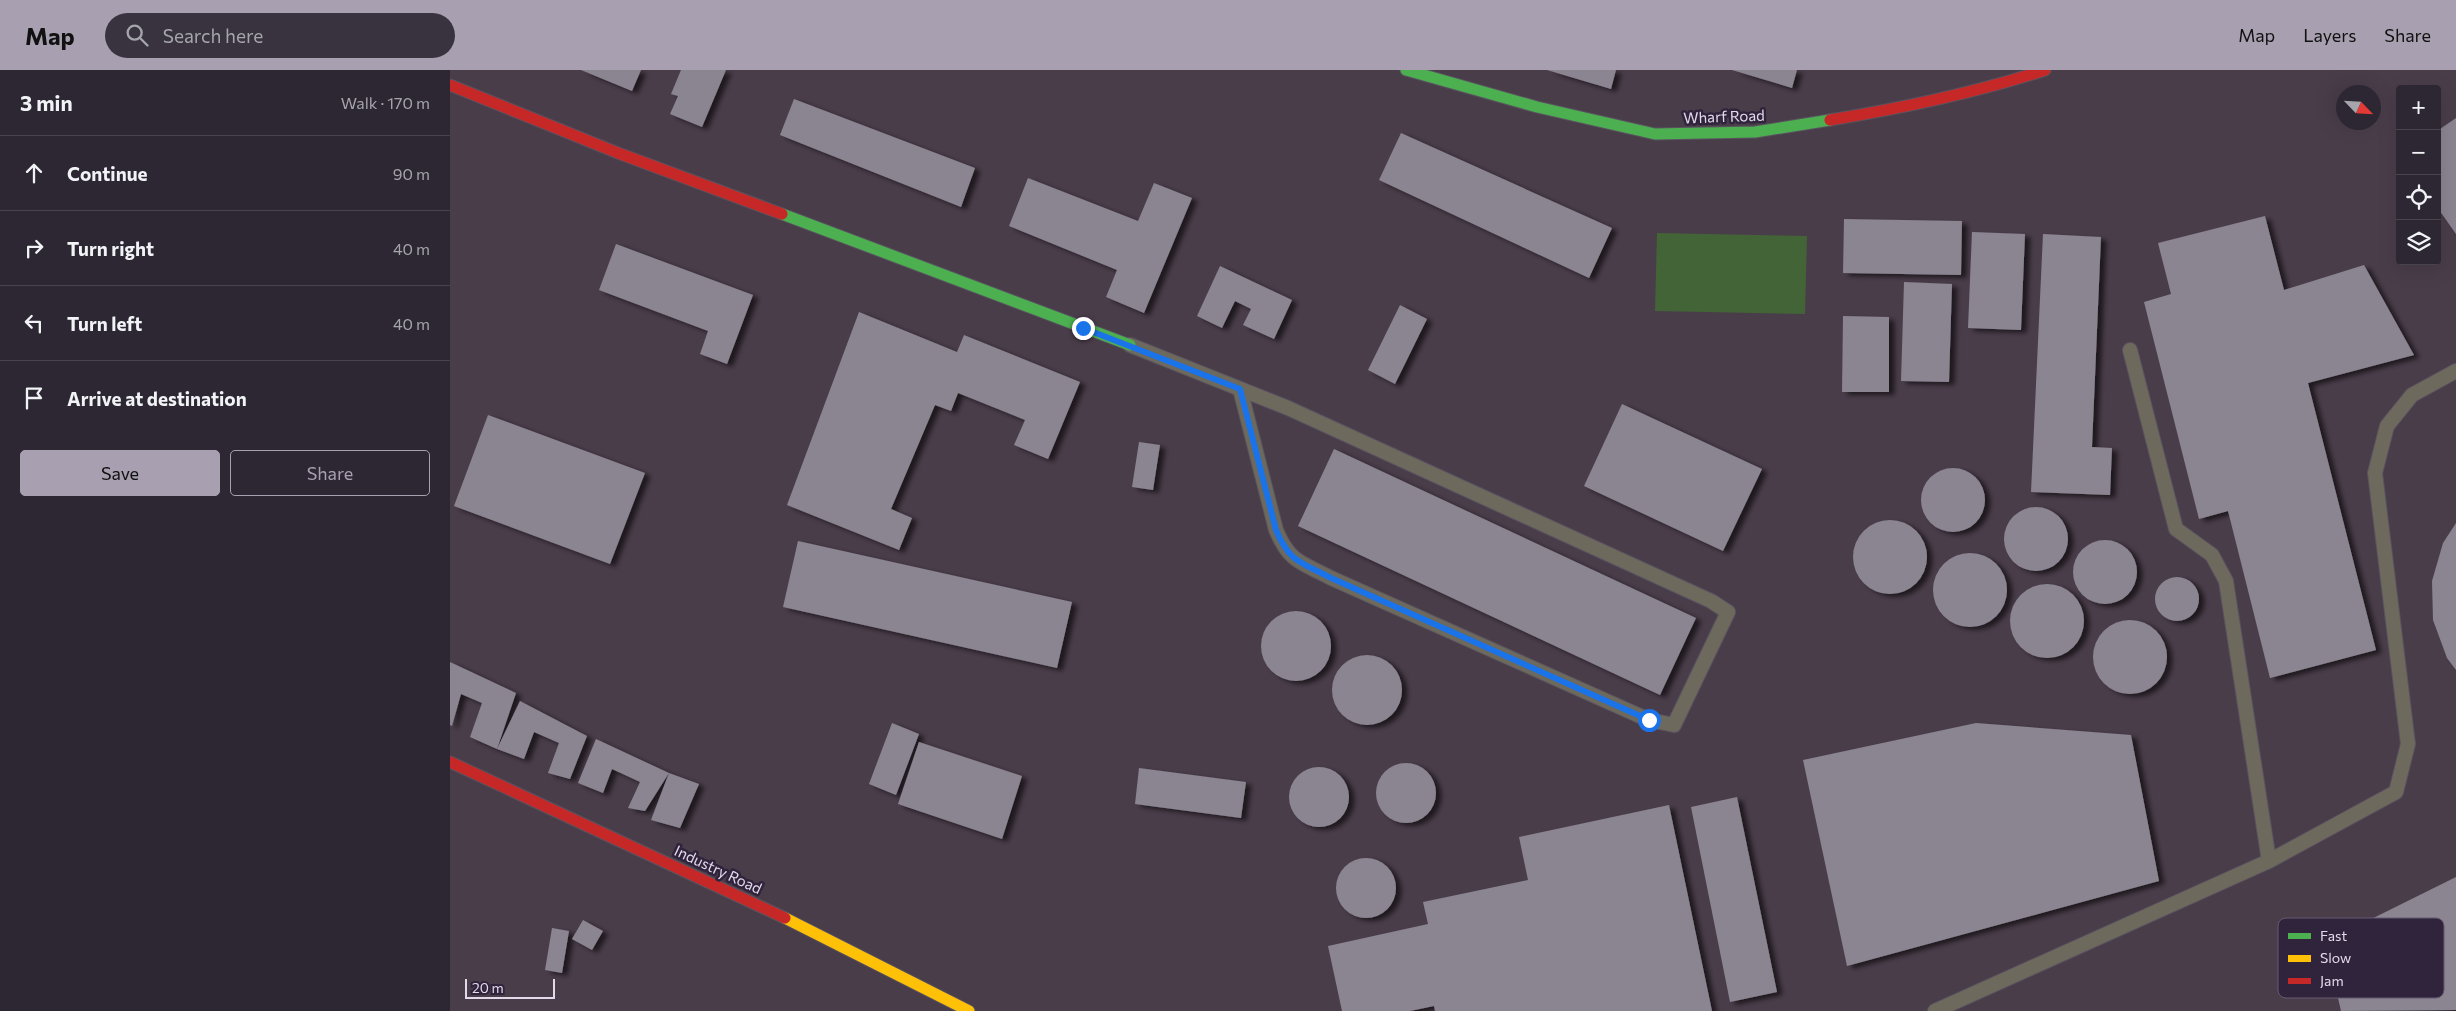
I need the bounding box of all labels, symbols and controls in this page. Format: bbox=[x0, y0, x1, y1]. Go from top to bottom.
search box bbox=[105, 13, 455, 58]
text: Map bbox=[25, 21, 75, 50]
icon: search bbox=[123, 21, 151, 49]
text: Search here bbox=[163, 24, 263, 47]
text: Map bbox=[2238, 24, 2275, 46]
text: Layers bbox=[2303, 24, 2356, 46]
text: Share bbox=[2384, 24, 2431, 46]
north arrow bbox=[2336, 85, 2381, 130]
map controls bbox=[2396, 85, 2441, 265]
button: + bbox=[2396, 85, 2441, 130]
text: 3 min bbox=[20, 90, 73, 115]
text: Walk · 170 m bbox=[341, 93, 430, 112]
street label: Wharf Road bbox=[1683, 106, 1765, 126]
button: − bbox=[2396, 130, 2441, 175]
icon: ahead bbox=[20, 159, 48, 187]
text: Continue bbox=[67, 162, 147, 185]
text: 90 m bbox=[393, 164, 430, 183]
button: locate bbox=[2396, 175, 2441, 220]
button: layers bbox=[2396, 220, 2441, 265]
icon: right bbox=[20, 234, 48, 262]
text: Turn right bbox=[67, 237, 154, 260]
text: 40 m bbox=[393, 239, 430, 258]
icon: left bbox=[20, 309, 48, 337]
text: Turn left bbox=[67, 312, 142, 335]
text: 40 m bbox=[393, 314, 430, 333]
route end bbox=[1072, 317, 1095, 340]
icon: arrive bbox=[20, 384, 48, 412]
text: Arrive at destination bbox=[67, 387, 247, 410]
button: Save bbox=[20, 450, 220, 496]
button: Share bbox=[230, 450, 430, 496]
route start bbox=[1638, 709, 1661, 732]
street label: Industry Road bbox=[672, 841, 765, 897]
legend bbox=[2278, 918, 2444, 998]
text: Fast bbox=[2320, 927, 2347, 944]
text: Slow bbox=[2320, 949, 2351, 966]
text: Jam bbox=[2320, 972, 2344, 989]
scale bar bbox=[465, 976, 555, 999]
text: 20 m bbox=[472, 979, 504, 996]

